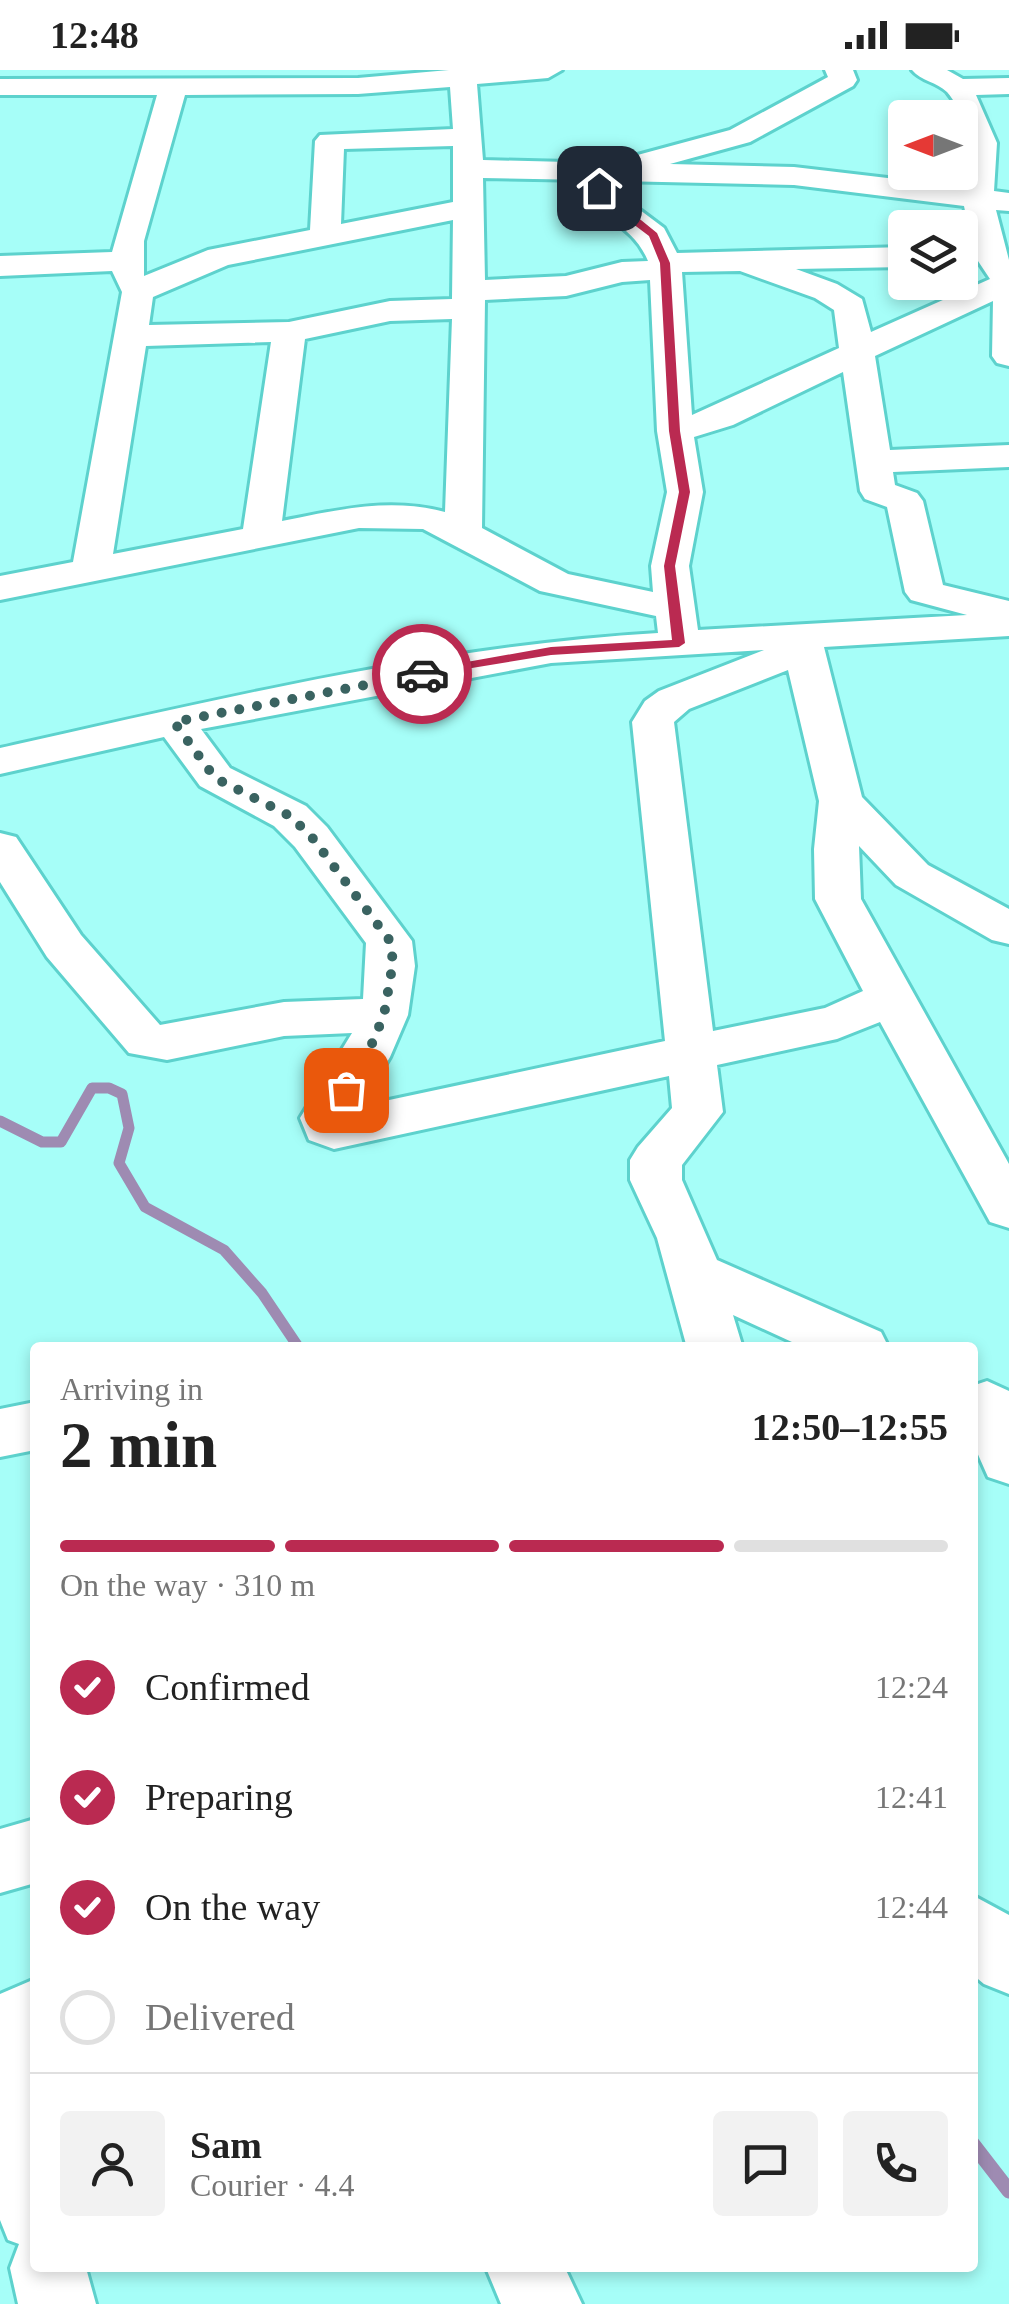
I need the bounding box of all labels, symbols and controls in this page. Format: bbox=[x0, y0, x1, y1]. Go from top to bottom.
text: 12:48 bbox=[50, 14, 139, 56]
north arrow bbox=[888, 100, 978, 190]
map controls bbox=[888, 100, 978, 300]
pin bbox=[557, 146, 642, 231]
icon: home bbox=[572, 161, 627, 216]
button: layers bbox=[888, 210, 978, 300]
courier bbox=[372, 624, 472, 724]
icon: car bbox=[395, 647, 450, 702]
pin bbox=[304, 1048, 389, 1133]
icon: bag bbox=[319, 1063, 374, 1118]
text: Arriving in bbox=[60, 1371, 203, 1407]
text: 12:50–12:55 bbox=[752, 1406, 948, 1448]
text: 2 min bbox=[60, 1409, 217, 1481]
text: On the way · 310 m bbox=[60, 1567, 315, 1603]
icon: check bbox=[60, 1660, 115, 1715]
text: Confirmed bbox=[145, 1666, 310, 1708]
text: 12:24 bbox=[875, 1669, 948, 1705]
icon: check bbox=[60, 1770, 115, 1825]
text: Preparing bbox=[145, 1776, 293, 1818]
text: 12:41 bbox=[875, 1779, 948, 1815]
icon: check bbox=[60, 1880, 115, 1935]
text: On the way bbox=[145, 1886, 320, 1928]
text: 12:44 bbox=[875, 1889, 948, 1925]
text: Delivered bbox=[145, 1996, 295, 2038]
button: person bbox=[60, 2111, 165, 2216]
button: chat bbox=[713, 2111, 818, 2216]
button: phone bbox=[843, 2111, 948, 2216]
text: Sam bbox=[190, 2124, 262, 2166]
text: Courier · 4.4 bbox=[190, 2167, 354, 2203]

